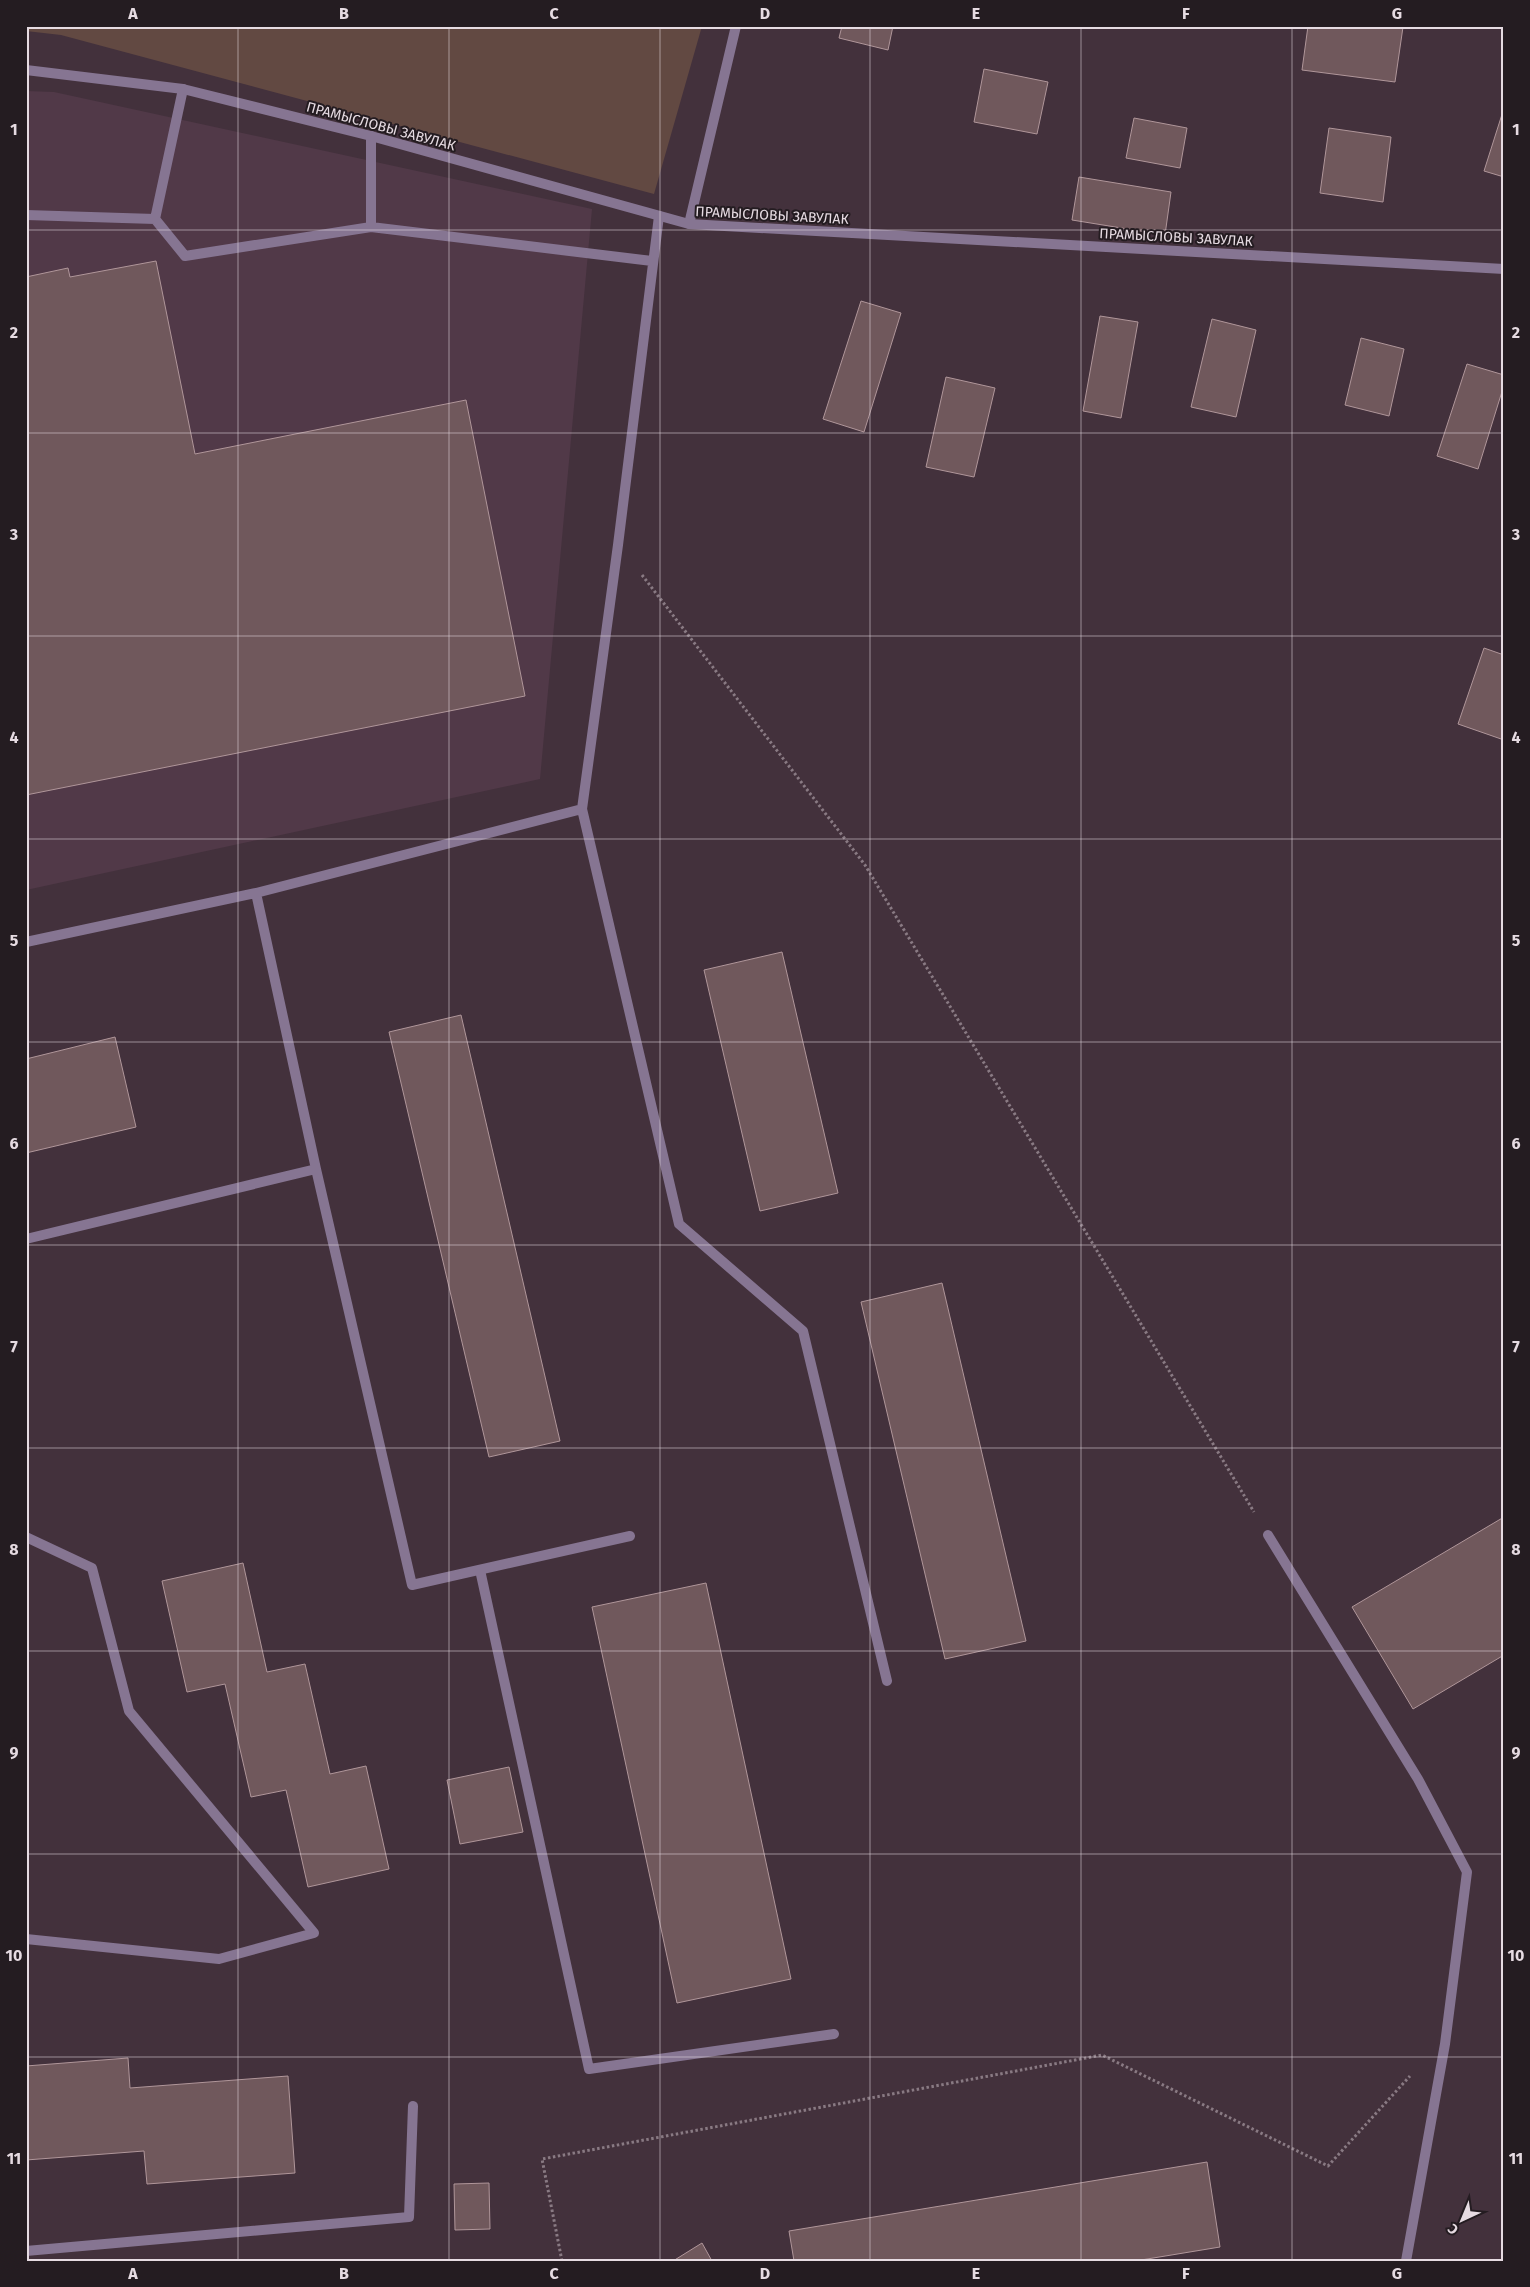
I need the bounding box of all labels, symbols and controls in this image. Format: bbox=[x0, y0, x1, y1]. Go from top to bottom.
text: A bbox=[127, 4, 138, 23]
text: B bbox=[339, 4, 349, 23]
text: C bbox=[549, 4, 559, 23]
text: D bbox=[760, 4, 770, 23]
text: E bbox=[972, 4, 980, 23]
text: F bbox=[1182, 4, 1190, 23]
text: G bbox=[1392, 4, 1402, 23]
street label: ПРАМЫСЛОВЫ ЗАВУЛАК bbox=[304, 98, 458, 155]
text: 1 bbox=[10, 120, 18, 139]
text: 1 bbox=[1512, 120, 1520, 139]
street label: ПРАМЫСЛОВЫ ЗАВУЛАК bbox=[695, 203, 850, 228]
street label: ПРАМЫСЛОВЫ ЗАВУЛАК bbox=[1099, 225, 1254, 250]
text: 2 bbox=[10, 323, 18, 342]
text: 2 bbox=[1512, 323, 1520, 342]
text: 3 bbox=[9, 525, 18, 544]
text: 3 bbox=[1511, 525, 1520, 544]
text: 4 bbox=[9, 728, 19, 747]
text: 4 bbox=[1511, 728, 1521, 747]
text: 5 bbox=[10, 931, 19, 950]
text: 5 bbox=[1512, 931, 1521, 950]
text: 6 bbox=[9, 1134, 19, 1153]
text: 6 bbox=[1511, 1134, 1521, 1153]
text: 7 bbox=[10, 1337, 18, 1356]
text: 7 bbox=[1512, 1337, 1520, 1356]
text: 8 bbox=[9, 1540, 19, 1559]
text: 8 bbox=[1511, 1540, 1521, 1559]
text: 9 bbox=[10, 1743, 19, 1762]
text: 9 bbox=[1512, 1743, 1521, 1762]
text: 10 bbox=[6, 1946, 22, 1965]
text: 10 bbox=[1508, 1946, 1524, 1965]
text: 11 bbox=[7, 2149, 21, 2168]
text: 11 bbox=[1509, 2149, 1523, 2168]
north arrow bbox=[1438, 2194, 1488, 2244]
text: С bbox=[1445, 2220, 1462, 2238]
text: A bbox=[127, 2264, 138, 2283]
text: B bbox=[339, 2264, 349, 2283]
text: C bbox=[549, 2264, 559, 2283]
text: D bbox=[760, 2264, 770, 2283]
text: E bbox=[972, 2264, 980, 2283]
text: F bbox=[1182, 2264, 1190, 2283]
text: G bbox=[1392, 2264, 1402, 2283]

